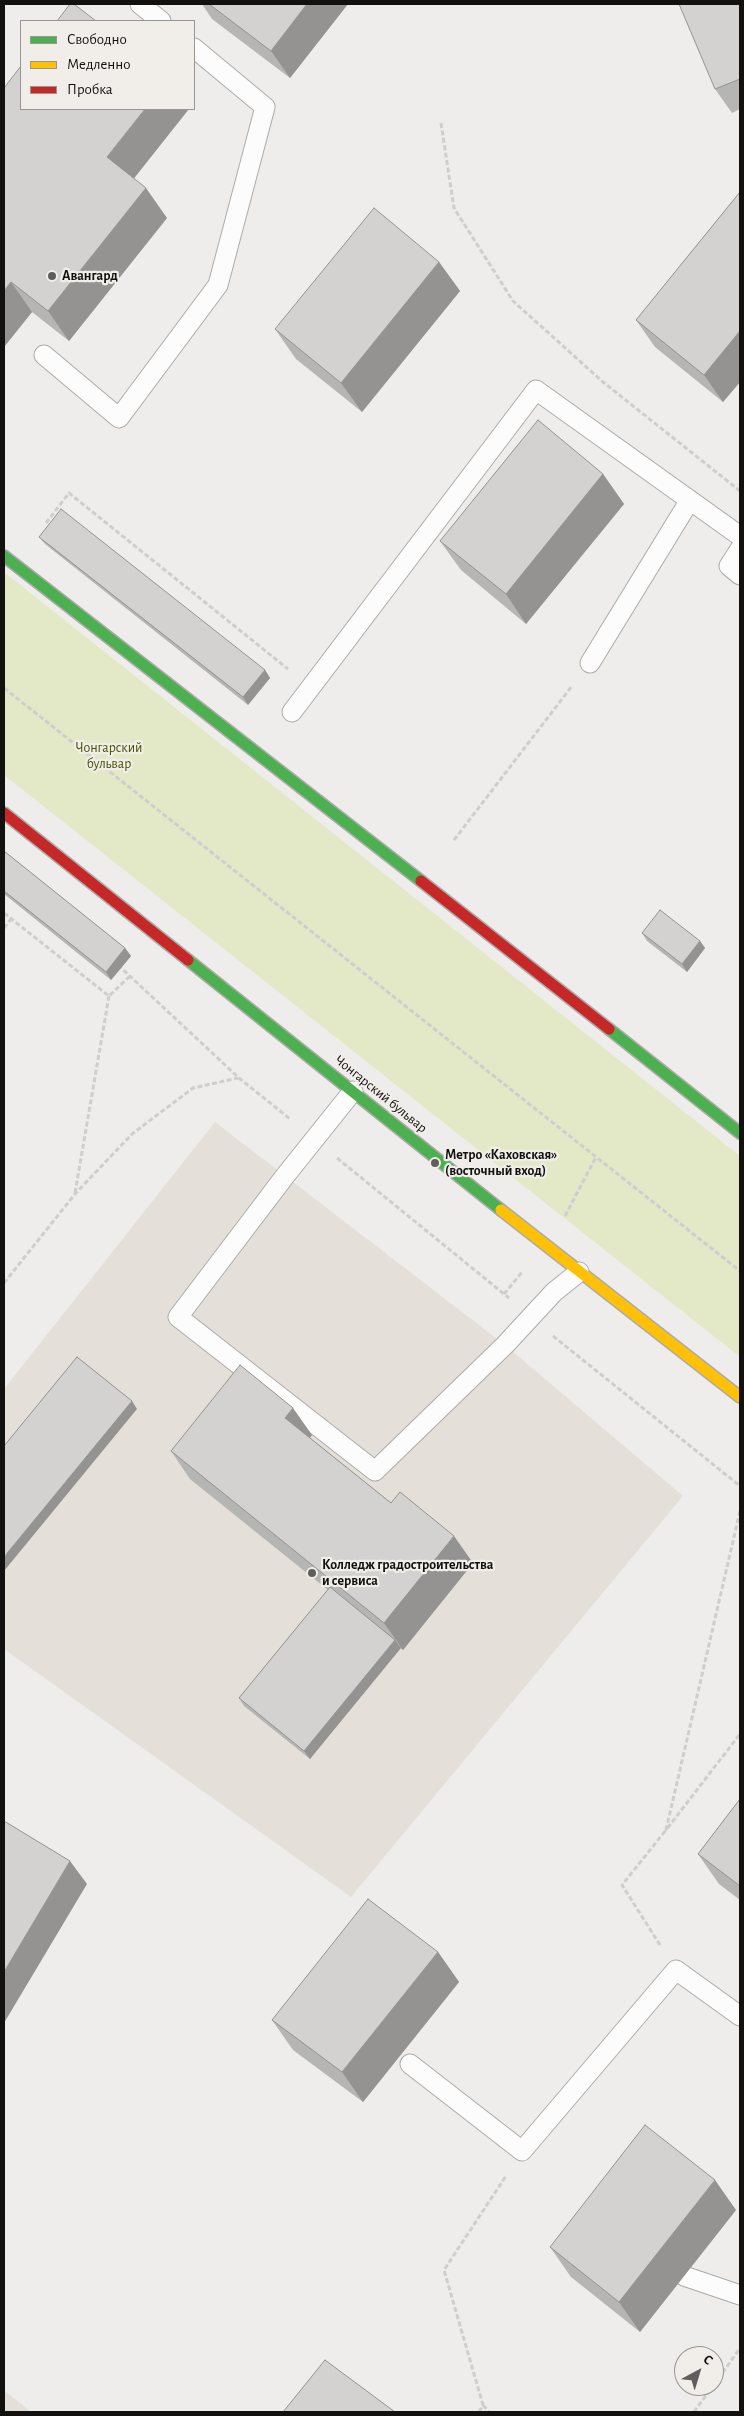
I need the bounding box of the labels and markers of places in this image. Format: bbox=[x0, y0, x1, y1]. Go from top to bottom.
place label: Авангард bbox=[62, 268, 118, 284]
marker: Авангард bbox=[46, 270, 58, 282]
place label: Метро «Каховская» (восточный вход) bbox=[445, 1147, 557, 1180]
marker: Метро «Каховская» (восточный вход) bbox=[429, 1157, 441, 1169]
place label: Колледж градостроительства и сервиса bbox=[322, 1557, 493, 1590]
marker: Колледж градостроительства и сервиса bbox=[306, 1567, 318, 1579]

